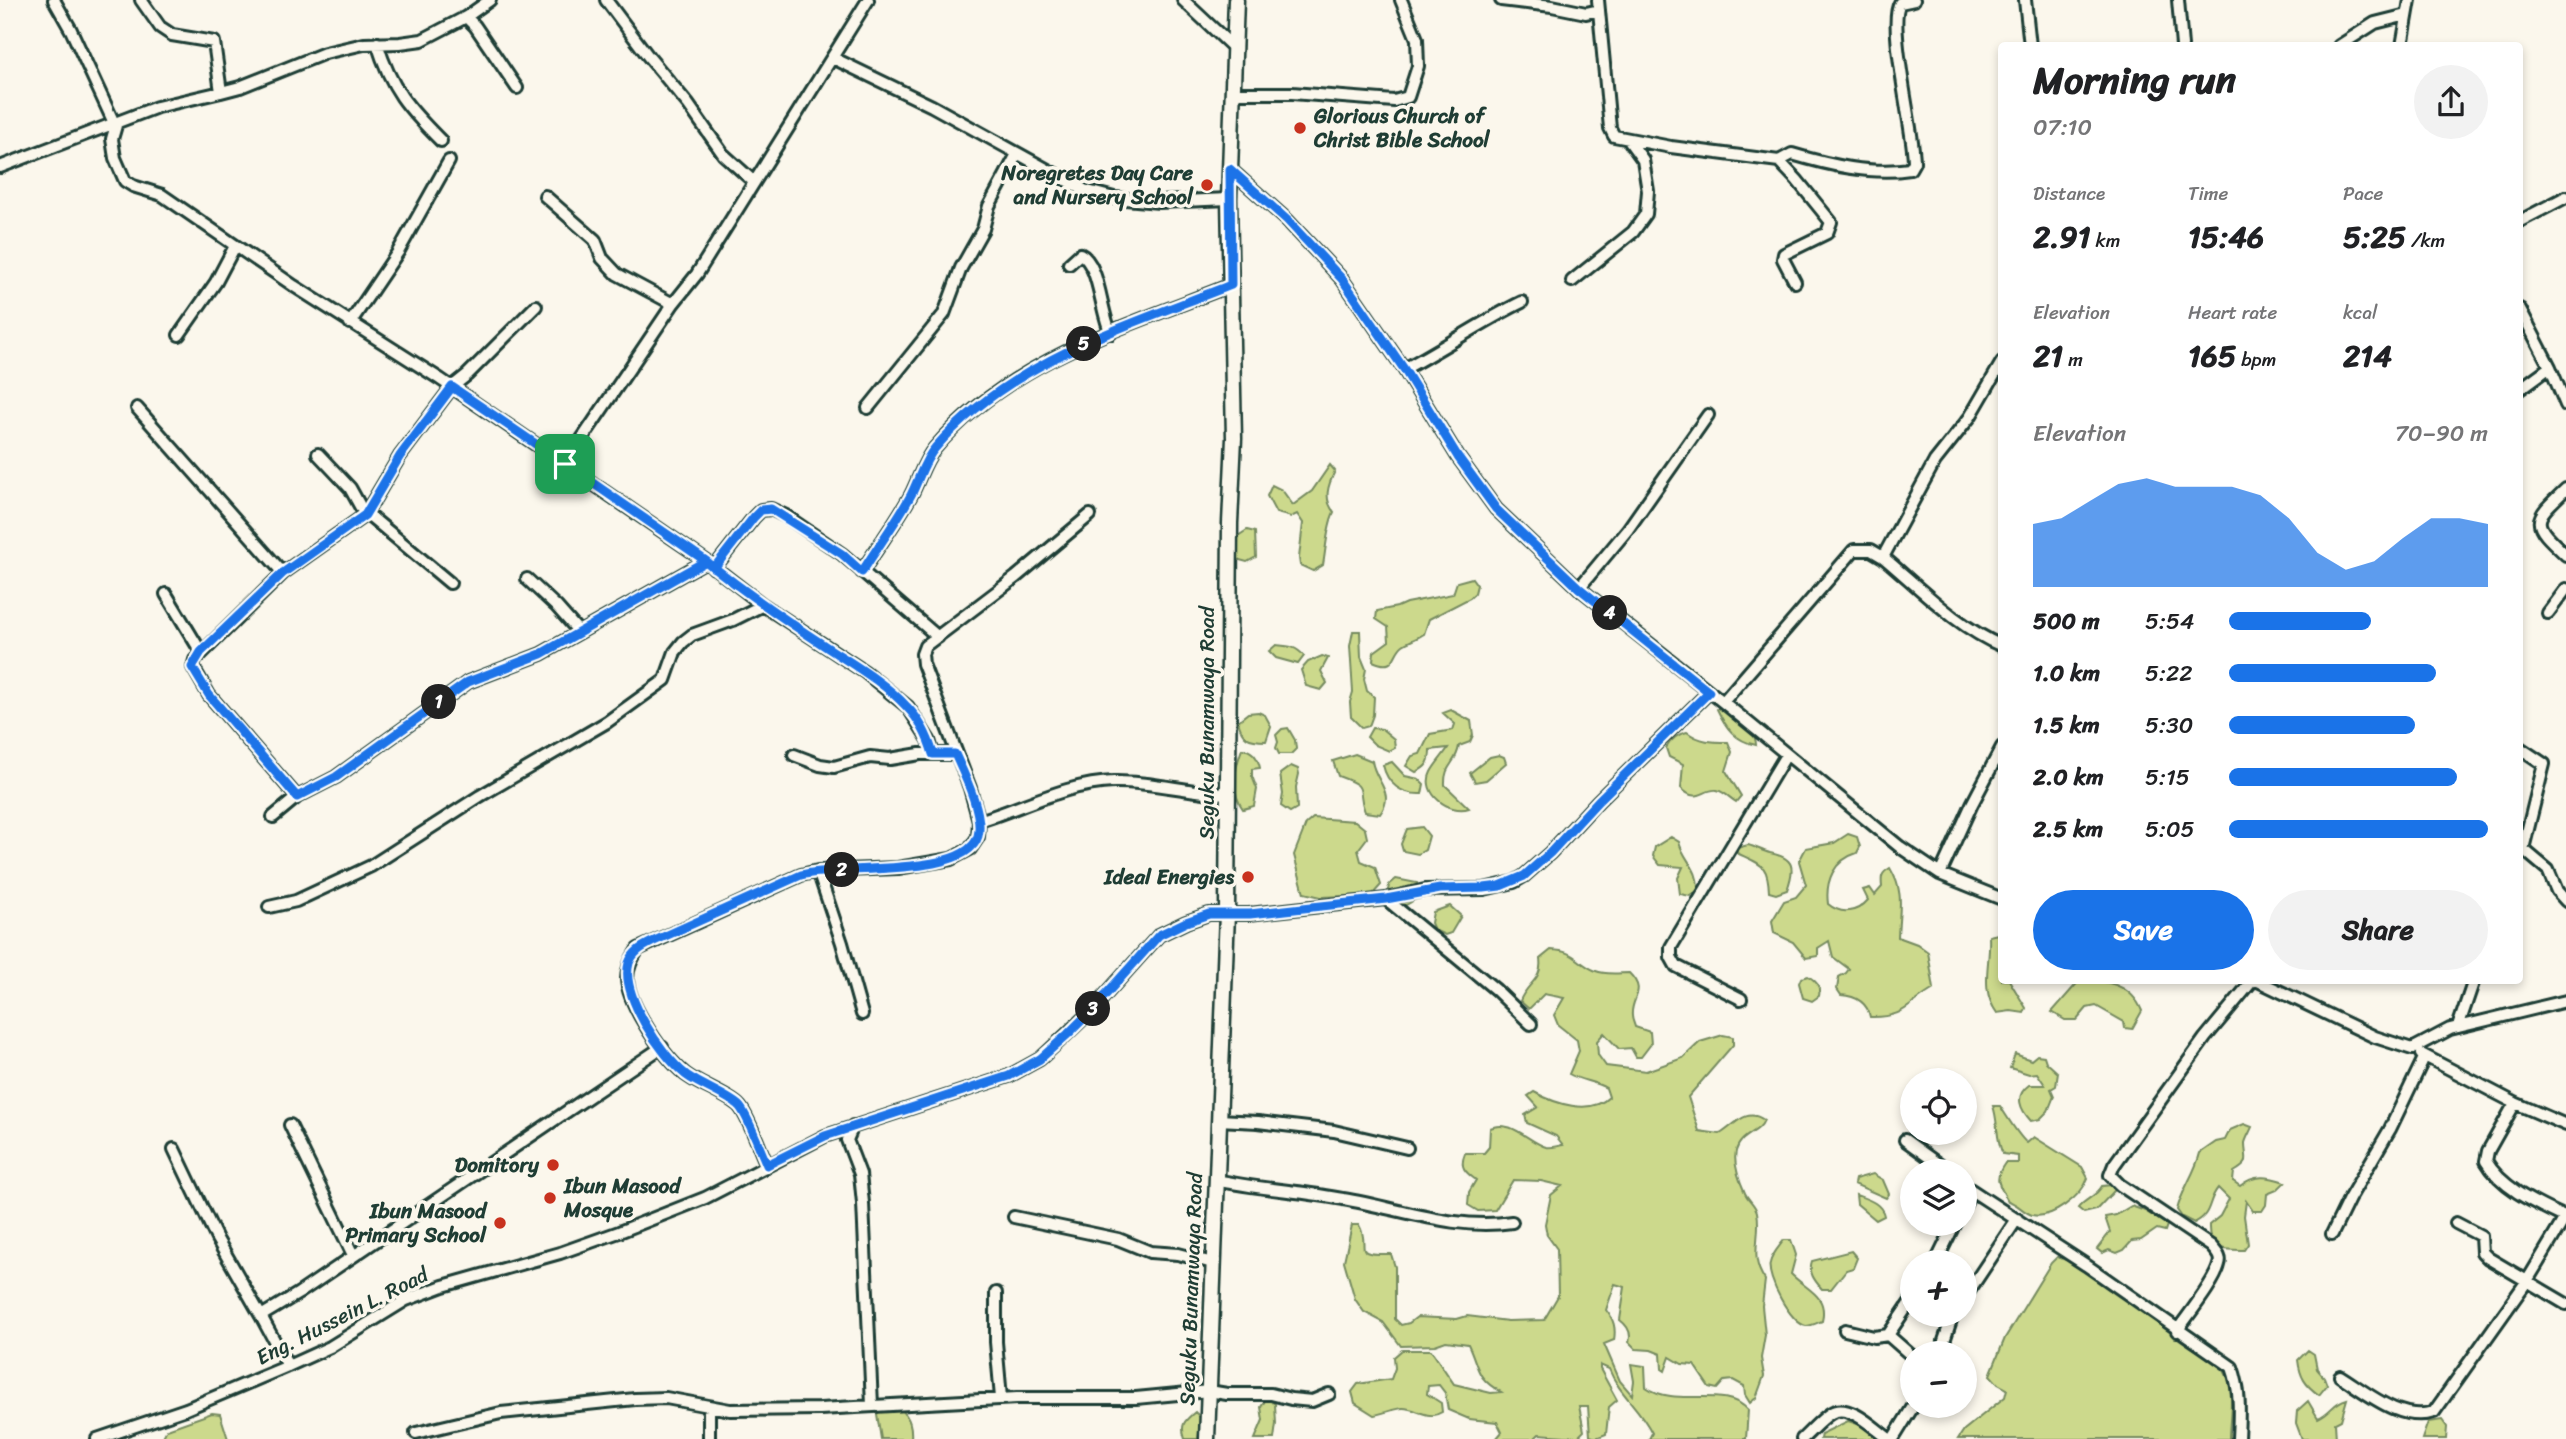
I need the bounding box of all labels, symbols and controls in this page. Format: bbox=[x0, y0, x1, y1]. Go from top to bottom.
text: Morning run bbox=[2033, 47, 2236, 114]
button: share bbox=[2414, 65, 2488, 139]
place label: Glorious Church of Christ Bible School bbox=[1313, 97, 1491, 159]
text: 07:10 bbox=[2033, 107, 2092, 148]
marker: Glorious Church of Christ Bible School bbox=[1292, 120, 1308, 136]
place label: Noregretes Day Care and Nursery School bbox=[1001, 154, 1194, 216]
marker: Noregretes Day Care and Nursery School bbox=[1199, 177, 1215, 193]
text: Distance bbox=[2033, 177, 2105, 210]
text: Time bbox=[2188, 177, 2228, 210]
text: Pace bbox=[2343, 177, 2383, 210]
text: 2.91 bbox=[2033, 210, 2091, 264]
text: 15:46 bbox=[2188, 210, 2264, 264]
text: 5:25 bbox=[2343, 210, 2406, 264]
text: km bbox=[2091, 224, 2120, 257]
text: /km bbox=[2406, 224, 2445, 257]
text: Elevation bbox=[2033, 296, 2110, 329]
text: Heart rate bbox=[2188, 296, 2277, 329]
text: kcal bbox=[2343, 296, 2378, 329]
pin: 5 bbox=[1066, 326, 1102, 362]
text: 5 bbox=[1078, 327, 1089, 360]
text: 21 bbox=[2033, 329, 2063, 383]
text: 165 bbox=[2188, 329, 2236, 383]
text: 214 bbox=[2343, 329, 2392, 383]
text: m bbox=[2063, 343, 2083, 376]
text: bpm bbox=[2236, 343, 2276, 376]
text: Elevation bbox=[2033, 413, 2126, 454]
text: 70–90 m bbox=[2395, 413, 2488, 454]
pin bbox=[535, 434, 595, 494]
icon: arrive bbox=[546, 445, 584, 483]
pin: 4 bbox=[1592, 596, 1628, 630]
text: 4 bbox=[1604, 596, 1615, 629]
text: 500 m bbox=[2033, 601, 2100, 642]
text: 5:54 bbox=[2145, 601, 2194, 642]
street label: Seguku Bunamwaya Road bbox=[1188, 605, 1226, 840]
text: 1.0 km bbox=[2033, 653, 2100, 694]
text: 5:22 bbox=[2145, 653, 2193, 694]
pin: 1 bbox=[422, 684, 457, 720]
text: 1 bbox=[434, 685, 443, 718]
text: 1.5 km bbox=[2033, 705, 2100, 746]
text: 5:30 bbox=[2145, 705, 2193, 746]
text: 2.0 km bbox=[2033, 757, 2104, 798]
text: 5:15 bbox=[2145, 757, 2190, 798]
text: 2.5 km bbox=[2033, 809, 2103, 850]
text: 5:05 bbox=[2145, 809, 2195, 850]
pin: 2 bbox=[824, 852, 860, 888]
text: 2 bbox=[836, 853, 847, 886]
place label: Ideal Energies bbox=[1103, 858, 1234, 896]
marker: Ideal Energies bbox=[1240, 869, 1256, 885]
button: Save bbox=[2033, 890, 2254, 970]
button: Share bbox=[2268, 890, 2488, 970]
pin: 3 bbox=[1076, 992, 1110, 1026]
text: 3 bbox=[1087, 992, 1098, 1025]
map controls bbox=[1900, 1068, 1977, 1418]
button: locate bbox=[1900, 1068, 1977, 1145]
place label: Domitory bbox=[455, 1146, 540, 1184]
marker: Domitory bbox=[545, 1157, 561, 1173]
button: layers bbox=[1900, 1159, 1977, 1236]
place label: Ibun Masood Mosque bbox=[563, 1167, 682, 1229]
street label: Seguku Bunamwaya Road bbox=[1168, 1170, 1214, 1406]
marker: Ibun Masood Mosque bbox=[542, 1190, 558, 1206]
place label: Ibun Masood Primary School bbox=[345, 1192, 488, 1254]
marker: Ibun Masood Primary School bbox=[492, 1215, 508, 1231]
button: + bbox=[1900, 1250, 1977, 1327]
street label: Eng. Hussein L. Road bbox=[249, 1255, 437, 1376]
button: − bbox=[1900, 1341, 1977, 1418]

